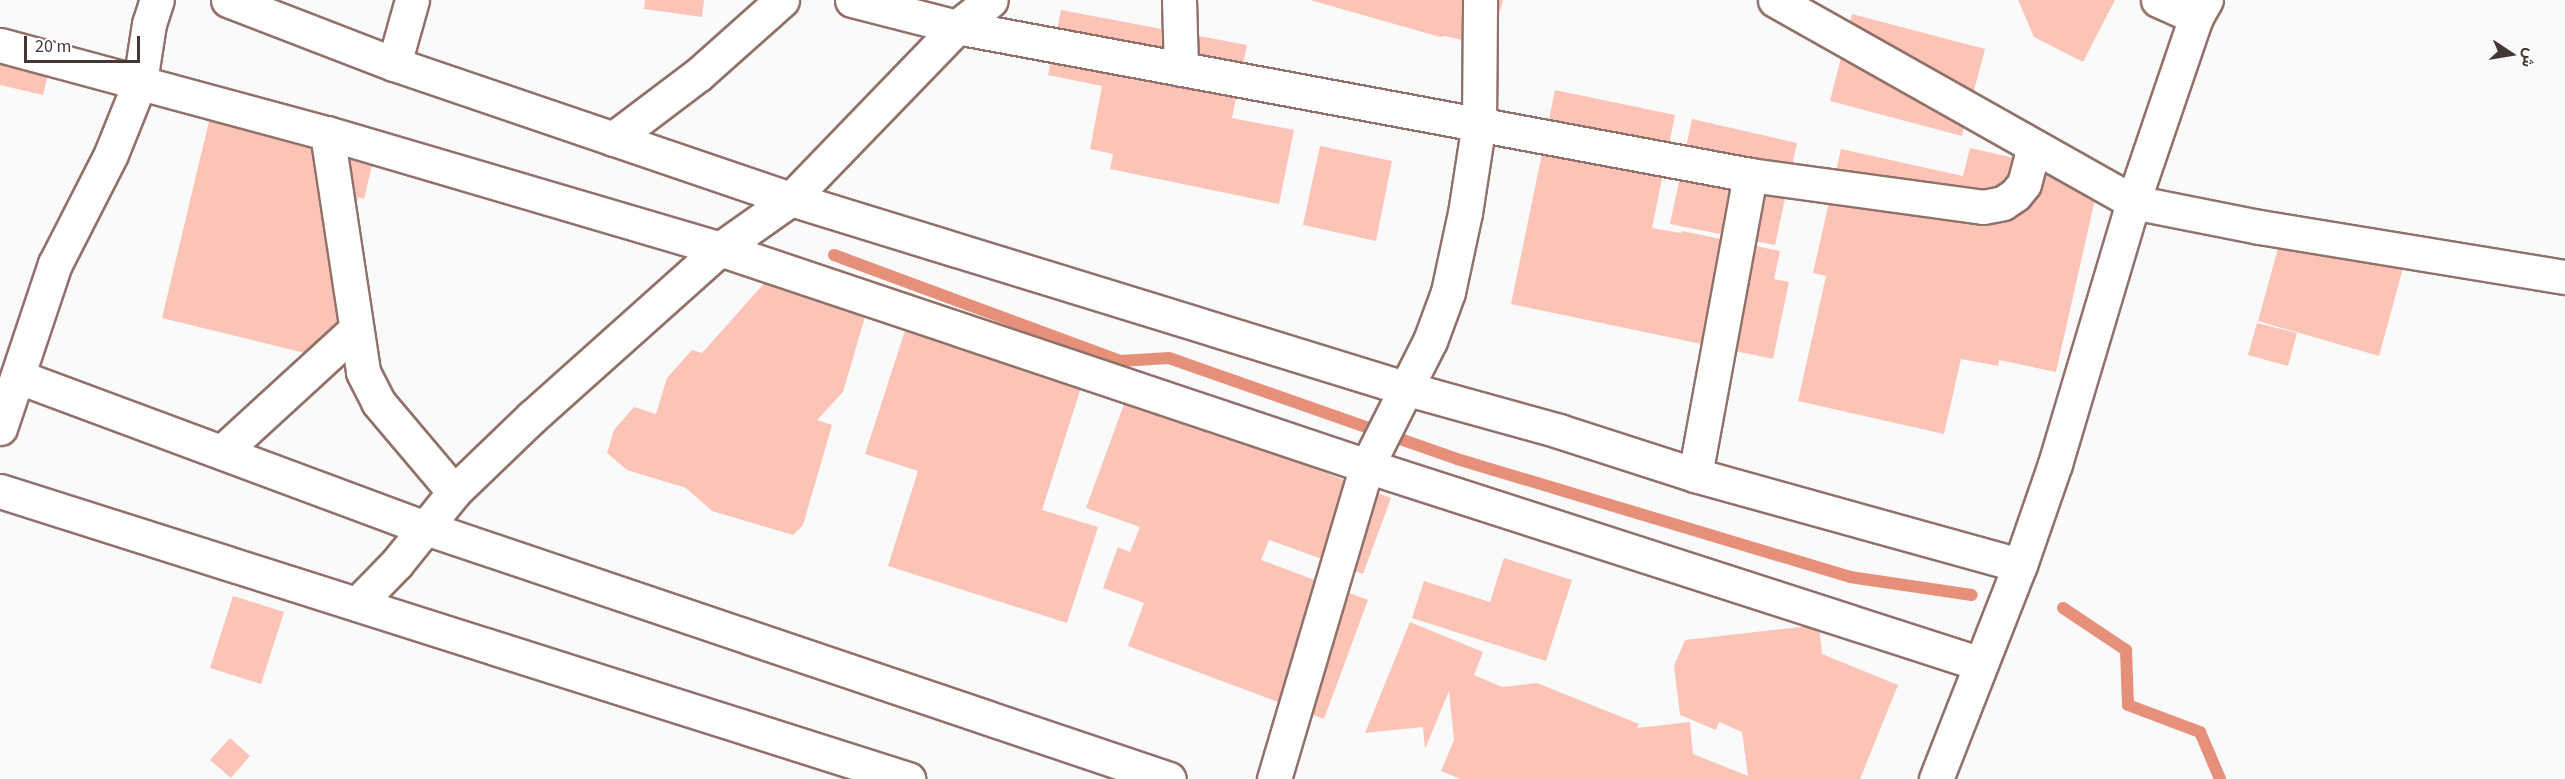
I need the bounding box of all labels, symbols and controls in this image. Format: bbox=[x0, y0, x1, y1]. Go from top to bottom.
scale bar bbox=[27, 24, 142, 62]
north arrow bbox=[2481, 24, 2541, 84]
text: 20 m bbox=[35, 34, 71, 59]
text: ش bbox=[2516, 46, 2541, 69]

